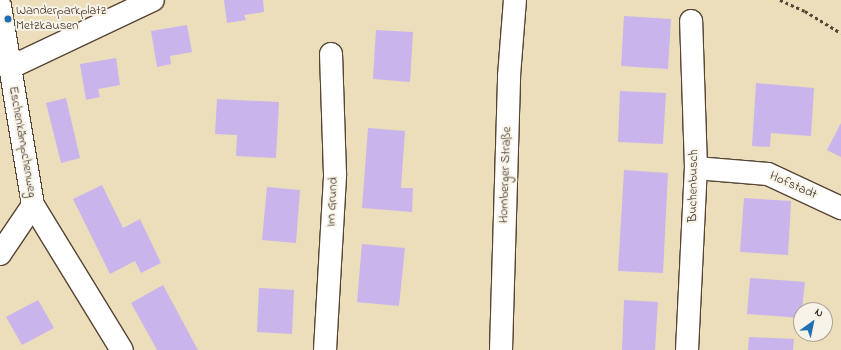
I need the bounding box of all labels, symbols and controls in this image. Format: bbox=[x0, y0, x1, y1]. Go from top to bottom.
place label: Wanderparkplatz Metzkausen bbox=[16, 4, 106, 35]
marker: Wanderparkplatz Metzkausen bbox=[3, 14, 13, 24]
street label: Eschenkämpchenweg bbox=[5, 85, 39, 199]
street label: Homberger Straße bbox=[497, 127, 515, 223]
street label: Buchenbusch bbox=[686, 149, 702, 223]
street label: Hofstadt bbox=[767, 169, 819, 203]
street label: Im Grund bbox=[324, 177, 342, 227]
north arrow bbox=[793, 302, 833, 342]
text: N bbox=[812, 304, 826, 322]

